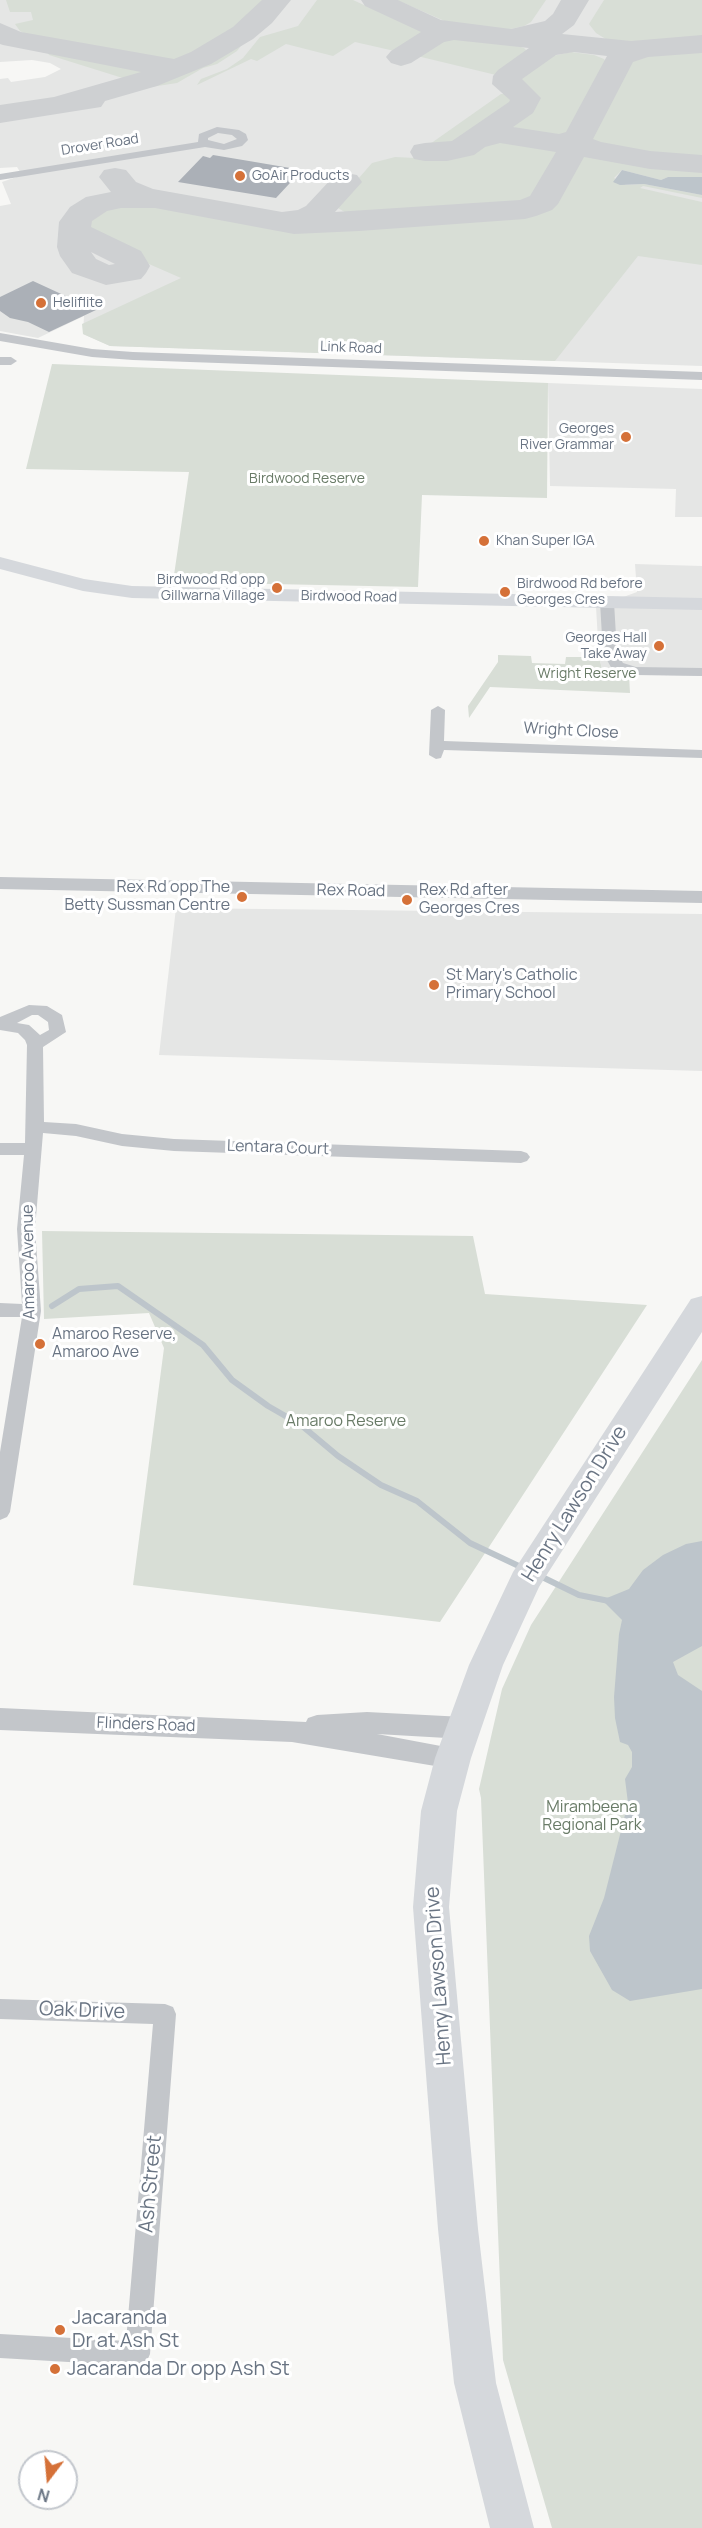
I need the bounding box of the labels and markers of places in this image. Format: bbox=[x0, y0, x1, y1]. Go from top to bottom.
place label: GoAir Products bbox=[252, 168, 349, 184]
marker: GoAir Products bbox=[233, 169, 247, 183]
place label: Heliflite bbox=[53, 295, 103, 311]
marker: Heliflite bbox=[34, 296, 48, 310]
place label: Georges River Grammar bbox=[520, 421, 614, 454]
marker: Georges River Grammar bbox=[619, 430, 633, 444]
place label: Khan Super IGA bbox=[496, 533, 595, 549]
marker: Khan Super IGA bbox=[477, 534, 491, 548]
place label: Birdwood Rd opp Gillwarna Village bbox=[157, 572, 265, 604]
place label: Birdwood Rd before Georges Cres bbox=[517, 576, 643, 608]
marker: Birdwood Rd opp Gillwarna Village bbox=[270, 581, 284, 595]
marker: Birdwood Rd before Georges Cres bbox=[498, 585, 512, 599]
place label: Georges Hall Take Away bbox=[565, 630, 647, 662]
marker: Georges Hall Take Away bbox=[652, 639, 666, 653]
place label: Rex Rd opp The Betty Sussman Centre bbox=[65, 878, 230, 916]
place label: Rex Rd after Georges Cres bbox=[419, 881, 520, 919]
marker: Rex Rd opp The Betty Sussman Centre bbox=[235, 890, 249, 904]
marker: Rex Rd after Georges Cres bbox=[400, 893, 414, 907]
place label: St Mary's Catholic Primary School bbox=[446, 966, 578, 1004]
marker: St Mary's Catholic Primary School bbox=[427, 978, 441, 992]
place label: Amaroo Reserve, Amaroo Ave bbox=[52, 1325, 176, 1363]
marker: Amaroo Reserve, Amaroo Ave bbox=[33, 1337, 47, 1351]
place label: Jacaranda Dr at Ash St bbox=[72, 2306, 179, 2353]
marker: Jacaranda Dr at Ash St bbox=[53, 2323, 67, 2337]
place label: Jacaranda Dr opp Ash St bbox=[67, 2357, 290, 2381]
marker: Jacaranda Dr opp Ash St bbox=[48, 2362, 62, 2376]

